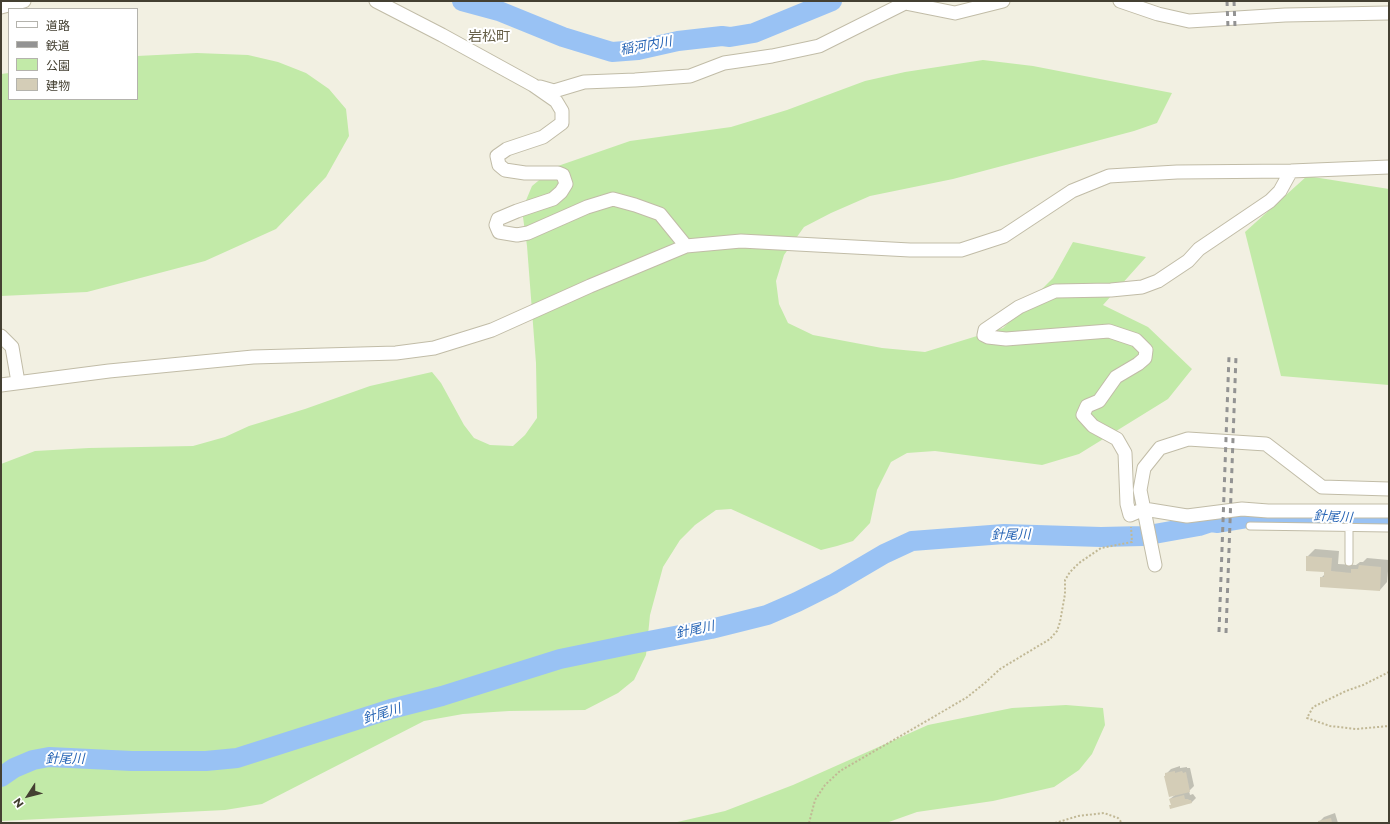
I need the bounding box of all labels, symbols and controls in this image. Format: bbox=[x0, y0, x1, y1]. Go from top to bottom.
legend bbox=[8, 8, 138, 100]
text: 道路 bbox=[46, 18, 70, 33]
district label: 岩松町 bbox=[468, 29, 510, 45]
water label: 稲河内川 bbox=[619, 34, 673, 58]
text: 鉄道 bbox=[46, 38, 70, 53]
text: 公園 bbox=[46, 58, 70, 73]
text: 建物 bbox=[46, 78, 70, 93]
water label: 針尾川 bbox=[1313, 508, 1353, 526]
water label: 針尾川 bbox=[991, 527, 1031, 543]
water label: 針尾川 bbox=[674, 618, 716, 642]
water label: 針尾川 bbox=[361, 701, 403, 727]
water label: 針尾川 bbox=[46, 751, 84, 767]
north arrow bbox=[8, 776, 48, 816]
text: N bbox=[10, 795, 27, 811]

